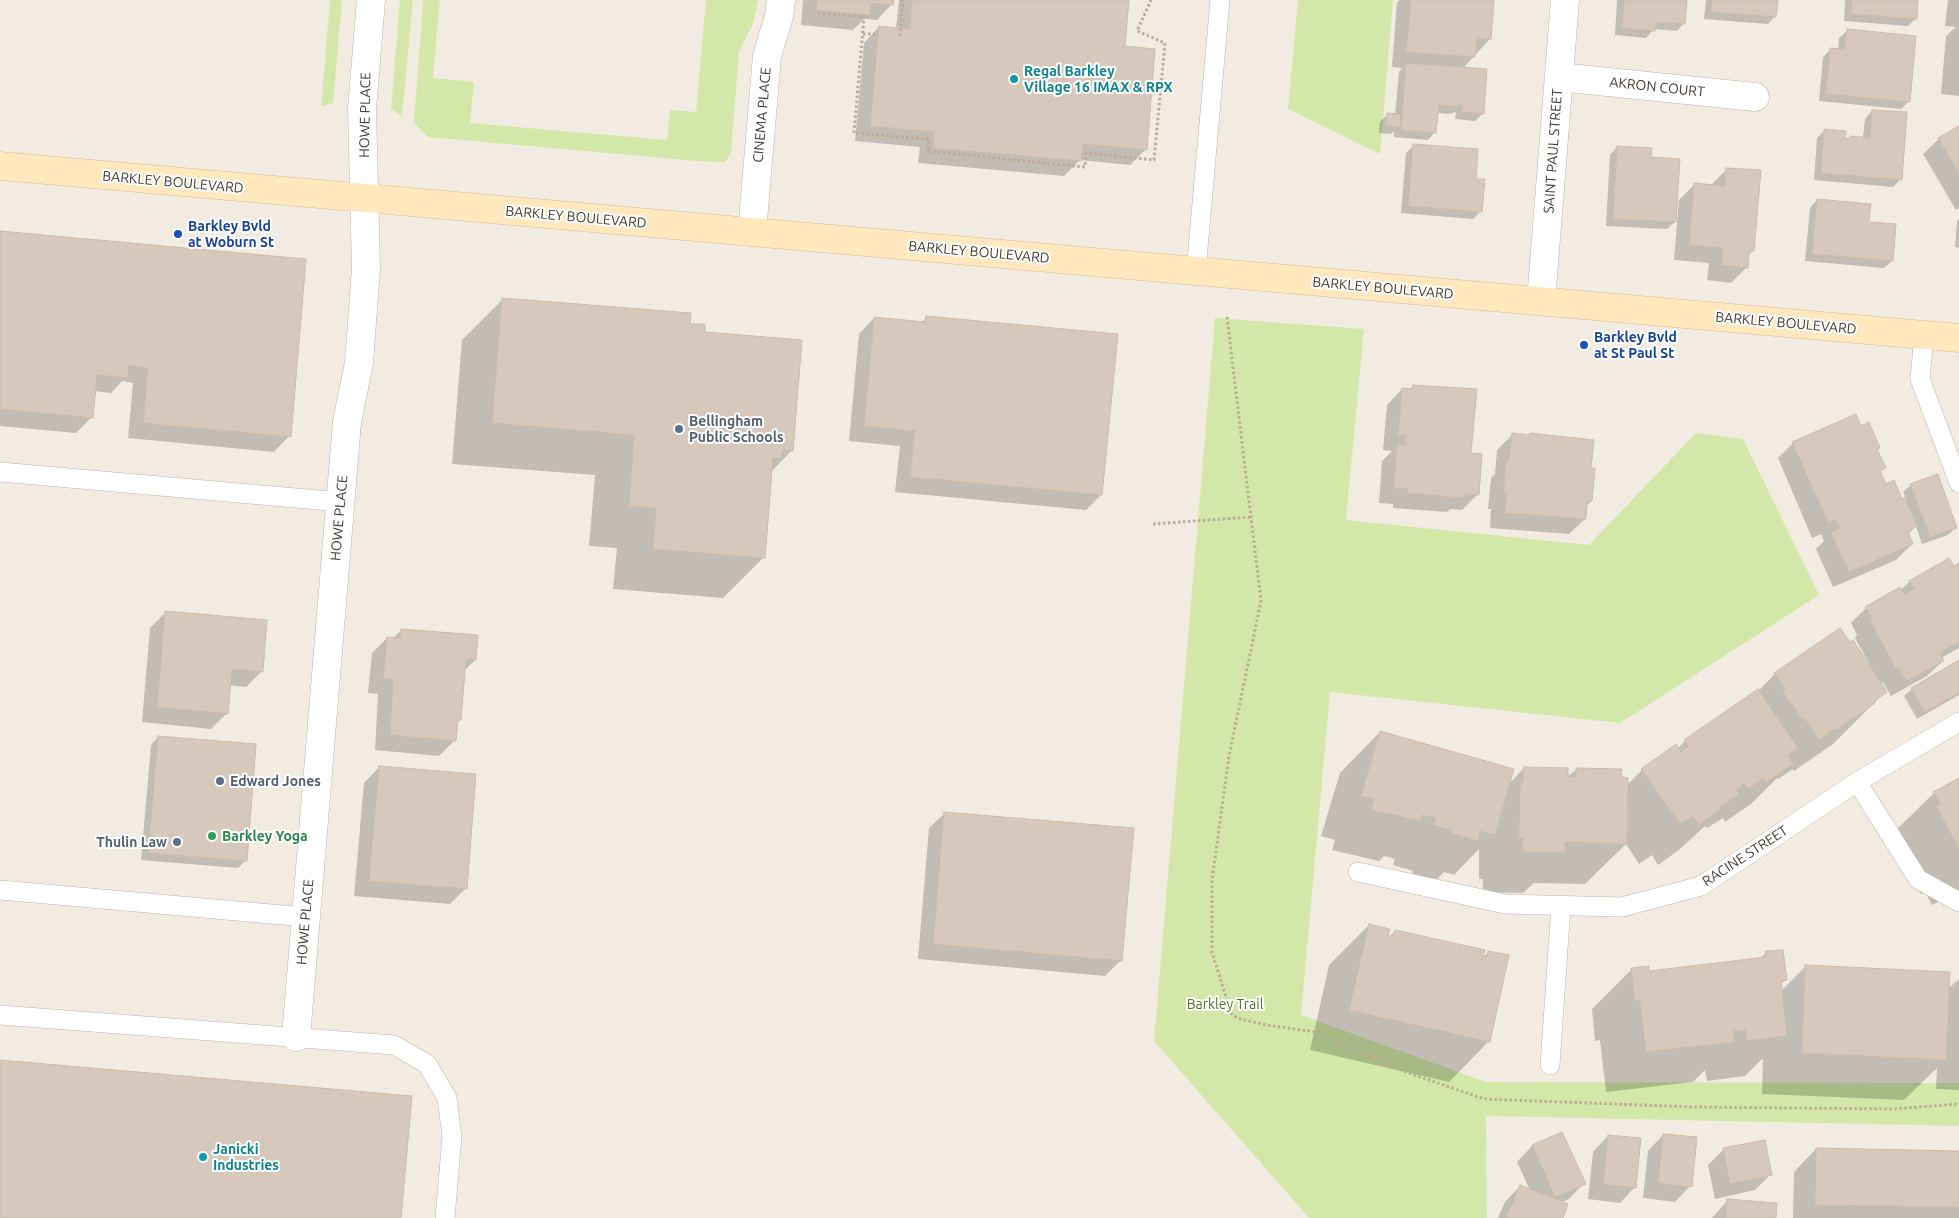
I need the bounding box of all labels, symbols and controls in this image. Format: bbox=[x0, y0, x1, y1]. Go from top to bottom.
place label: Regal Barkley Village 16 IMAX & RPX bbox=[1024, 63, 1173, 95]
street label: CINEMA PLACE bbox=[749, 67, 775, 163]
street label: HOWE PLACE bbox=[356, 72, 374, 158]
marker: Regal Barkley Village 16 IMAX & RPX bbox=[1008, 73, 1020, 85]
street label: AKRON COURT bbox=[1609, 74, 1705, 100]
street label: SAINT PAUL STREET bbox=[1540, 88, 1566, 214]
street label: BARKLEY BOULEVARD bbox=[102, 167, 244, 197]
street label: BARKLEY BOULEVARD bbox=[505, 202, 647, 232]
place label: Barkley Bvld at Woburn St bbox=[188, 218, 274, 250]
marker: Barkley Bvld at Woburn St bbox=[172, 228, 184, 240]
street label: BARKLEY BOULEVARD bbox=[908, 237, 1050, 267]
street label: BARKLEY BOULEVARD bbox=[1312, 273, 1454, 303]
street label: BARKLEY BOULEVARD bbox=[1715, 308, 1857, 338]
place label: Barkley Bvld at St Paul St bbox=[1594, 329, 1677, 362]
marker: Barkley Bvld at St Paul St bbox=[1578, 339, 1590, 351]
place label: Bellingham Public Schools bbox=[689, 413, 783, 446]
marker: Bellingham Public Schools bbox=[673, 423, 685, 435]
street label: HOWE PLACE bbox=[327, 474, 351, 562]
place label: Edward Jones bbox=[230, 773, 321, 789]
marker: Edward Jones bbox=[214, 775, 226, 787]
street label: RACINE STREET bbox=[1699, 822, 1791, 890]
place label: Barkley Yoga bbox=[222, 828, 308, 844]
marker: Barkley Yoga bbox=[206, 830, 218, 842]
place label: Thulin Law bbox=[96, 834, 167, 850]
marker: Thulin Law bbox=[171, 836, 183, 848]
street label: HOWE PLACE bbox=[293, 878, 317, 966]
park label: Barkley Trail bbox=[1187, 996, 1263, 1012]
place label: Janicki Industries bbox=[213, 1141, 279, 1174]
marker: Janicki Industries bbox=[197, 1151, 209, 1163]

